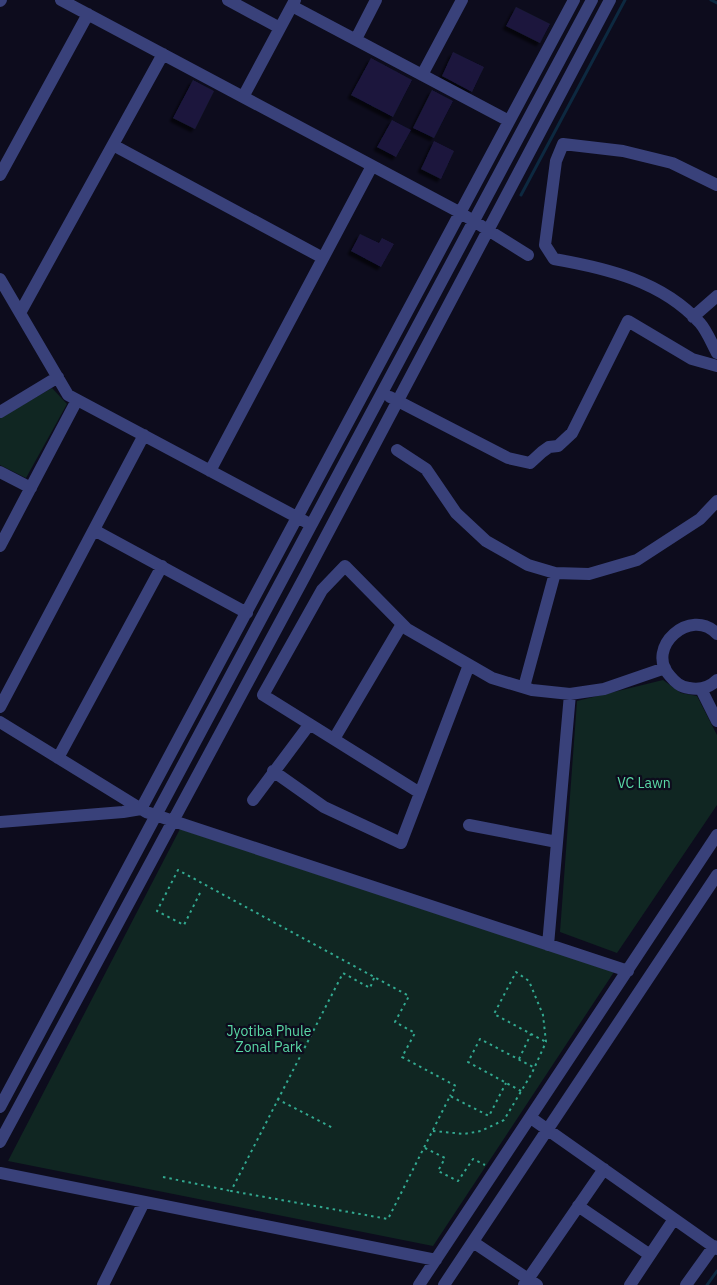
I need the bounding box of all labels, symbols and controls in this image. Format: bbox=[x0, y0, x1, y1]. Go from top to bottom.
park label: VC Lawn bbox=[617, 774, 671, 792]
park label: Jyotiba Phule Zonal Park bbox=[226, 1022, 312, 1056]

